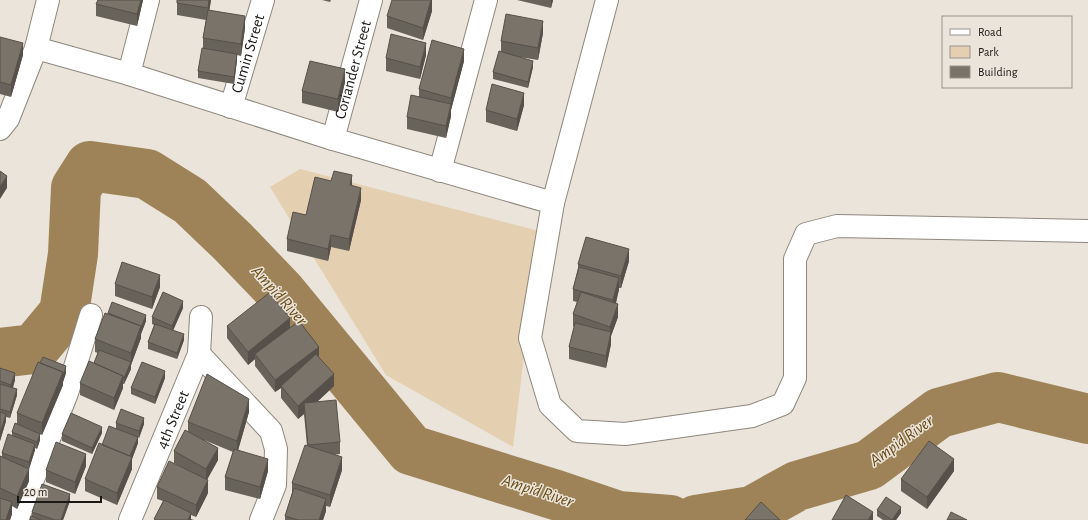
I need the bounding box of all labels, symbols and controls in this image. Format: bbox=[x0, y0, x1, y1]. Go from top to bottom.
street label: Cumin Street bbox=[229, 12, 267, 95]
legend bbox=[942, 16, 1072, 88]
street label: Coriander Street bbox=[332, 19, 374, 121]
text: Road bbox=[978, 26, 1002, 38]
text: Park bbox=[978, 46, 999, 58]
text: Building bbox=[978, 66, 1018, 78]
water label: Ampid River bbox=[247, 261, 311, 330]
street label: 4th Street bbox=[154, 388, 192, 451]
water label: Ampid River bbox=[866, 412, 937, 470]
water label: Ampid River bbox=[499, 471, 576, 511]
scale bar bbox=[18, 478, 101, 504]
text: 20 m bbox=[24, 486, 47, 498]

